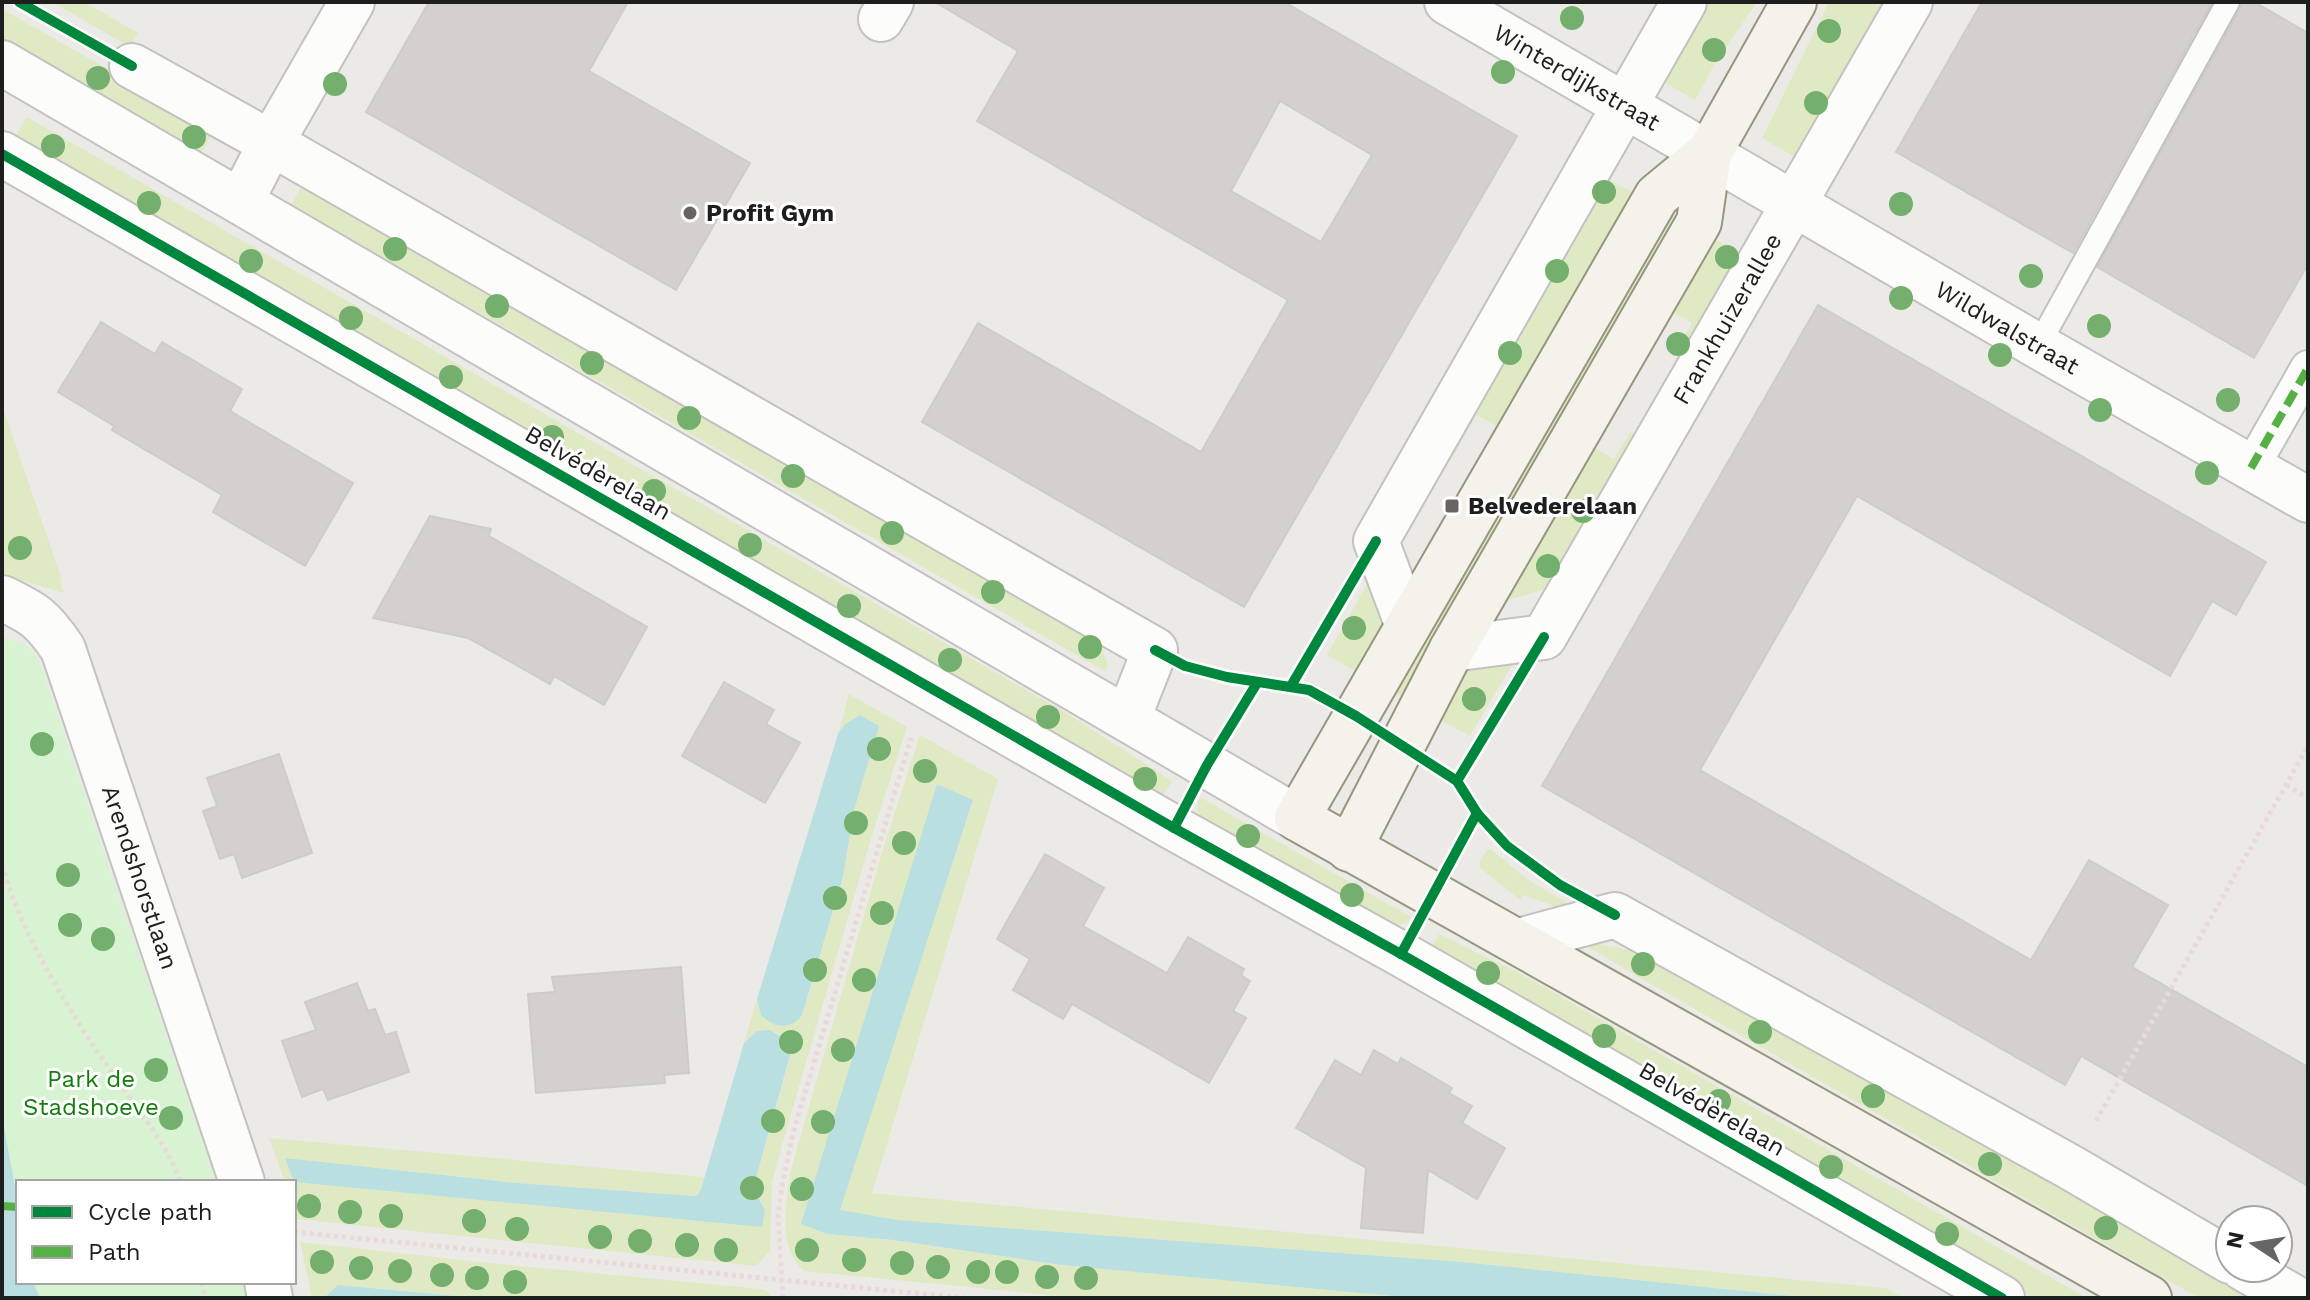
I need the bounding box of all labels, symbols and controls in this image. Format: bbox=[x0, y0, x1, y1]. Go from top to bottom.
street label: Winterdijkstraat bbox=[1488, 18, 1665, 137]
place label: Profit Gym bbox=[706, 199, 834, 227]
marker: Profit Gym bbox=[681, 204, 699, 222]
street label: Frankhuizerallee bbox=[1667, 228, 1788, 410]
street label: Wildwalstraat bbox=[1930, 275, 2084, 380]
street label: Belvédèrelaan bbox=[520, 420, 676, 526]
place label: Belvederelaan bbox=[1468, 492, 1637, 520]
marker: Belvederelaan bbox=[1443, 497, 1461, 515]
street label: Arendshorstlaan bbox=[96, 782, 184, 973]
street label: Belvédèrelaan bbox=[1634, 1056, 1790, 1162]
park label: Park de Stadshoeve bbox=[23, 1065, 159, 1121]
legend bbox=[16, 1180, 296, 1284]
text: Cycle path bbox=[88, 1198, 213, 1226]
north arrow bbox=[2214, 1204, 2294, 1284]
text: N bbox=[2221, 1229, 2249, 1251]
text: Path bbox=[88, 1238, 141, 1266]

